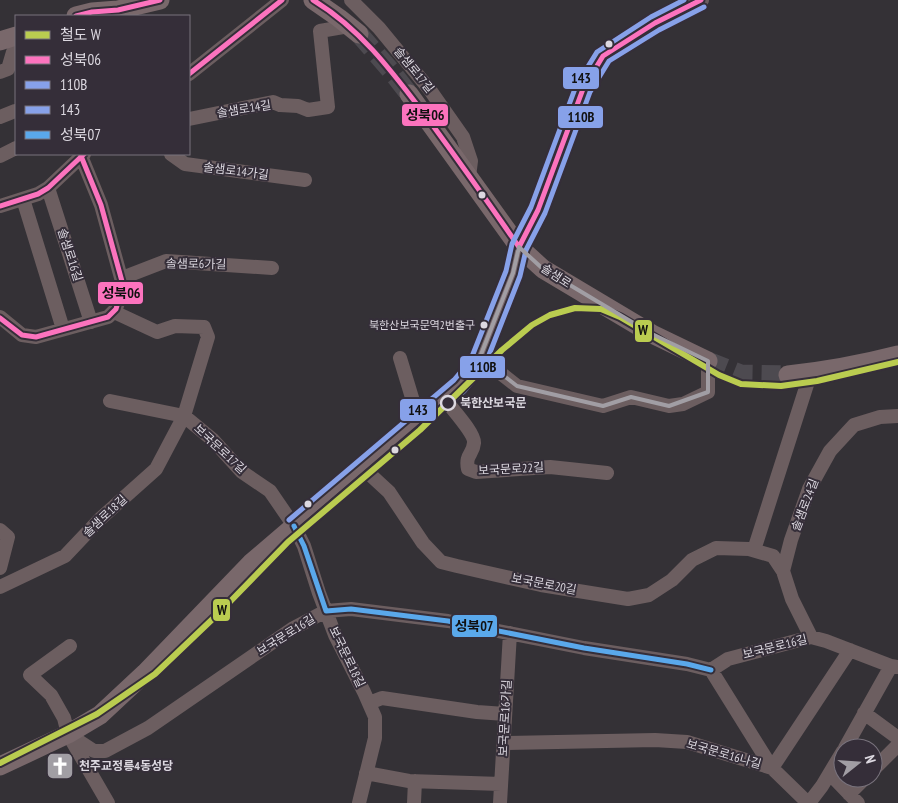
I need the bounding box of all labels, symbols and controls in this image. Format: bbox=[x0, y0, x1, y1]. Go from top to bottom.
legend bbox=[15, 15, 190, 155]
text: 철도 W bbox=[60, 25, 101, 44]
unlabelled marker bbox=[604, 39, 614, 49]
street label: 솔샘로17길 bbox=[391, 44, 438, 96]
text: 성북06 bbox=[60, 50, 101, 69]
line badge: 143 bbox=[562, 66, 600, 90]
text: 143 bbox=[571, 69, 591, 87]
text: 110B bbox=[60, 75, 87, 94]
street label: 솔샘로14길 bbox=[216, 97, 272, 120]
text: 143 bbox=[60, 100, 80, 119]
line badge: 성북06 bbox=[401, 103, 449, 127]
line badge: 110B bbox=[557, 105, 604, 129]
text: 성북06 bbox=[405, 106, 445, 124]
text: 110B bbox=[568, 108, 595, 126]
text: 성북07 bbox=[60, 125, 101, 144]
street label: 솔샘로14가길 bbox=[202, 159, 270, 182]
unlabelled marker bbox=[477, 190, 487, 200]
street label: 솔샘로16길 bbox=[55, 226, 86, 283]
street label: 솔샘로6가길 bbox=[166, 255, 226, 272]
street label: 솔샘로 bbox=[538, 260, 574, 291]
line badge: 성북06 bbox=[97, 281, 144, 305]
text: 성북06 bbox=[101, 284, 141, 302]
place label: 북한산보국문역2번출구 bbox=[369, 318, 475, 332]
line badge: W bbox=[634, 319, 653, 343]
marker: 북한산보국문역2번출구 bbox=[479, 320, 489, 330]
text: W bbox=[637, 321, 649, 339]
line badge: 110B bbox=[459, 355, 506, 379]
text: 110B bbox=[470, 358, 497, 376]
marker: 북한산보국문 bbox=[440, 395, 456, 411]
place label: 북한산보국문 bbox=[460, 395, 526, 410]
line badge: 143 bbox=[399, 398, 437, 422]
text: 143 bbox=[408, 401, 428, 419]
street label: 보국문로17길 bbox=[191, 421, 250, 477]
unlabelled marker bbox=[390, 445, 400, 455]
street label: 보국문로22길 bbox=[478, 459, 544, 478]
street label: 솔샘로24길 bbox=[788, 476, 821, 533]
street label: 솔샘로18길 bbox=[79, 491, 130, 540]
unlabelled marker bbox=[303, 499, 313, 509]
street label: 보국문로20길 bbox=[510, 570, 578, 597]
line badge: W bbox=[212, 598, 231, 622]
text: W bbox=[216, 601, 228, 619]
street label: 보국문로16길 bbox=[254, 611, 318, 658]
line badge: 성북07 bbox=[451, 614, 498, 638]
text: 성북07 bbox=[454, 617, 494, 635]
street label: 보국문로18길 bbox=[326, 624, 369, 690]
street label: 보국문로16길 bbox=[741, 631, 809, 662]
street label: 보국문로16가길 bbox=[495, 679, 514, 757]
street label: 보국문로16나길 bbox=[685, 736, 763, 771]
north arrow bbox=[833, 738, 883, 788]
church icon: 천주교정릉4동성당 bbox=[45, 751, 75, 781]
text: N bbox=[861, 753, 880, 765]
place label: 천주교정릉4동성당 bbox=[79, 758, 173, 773]

